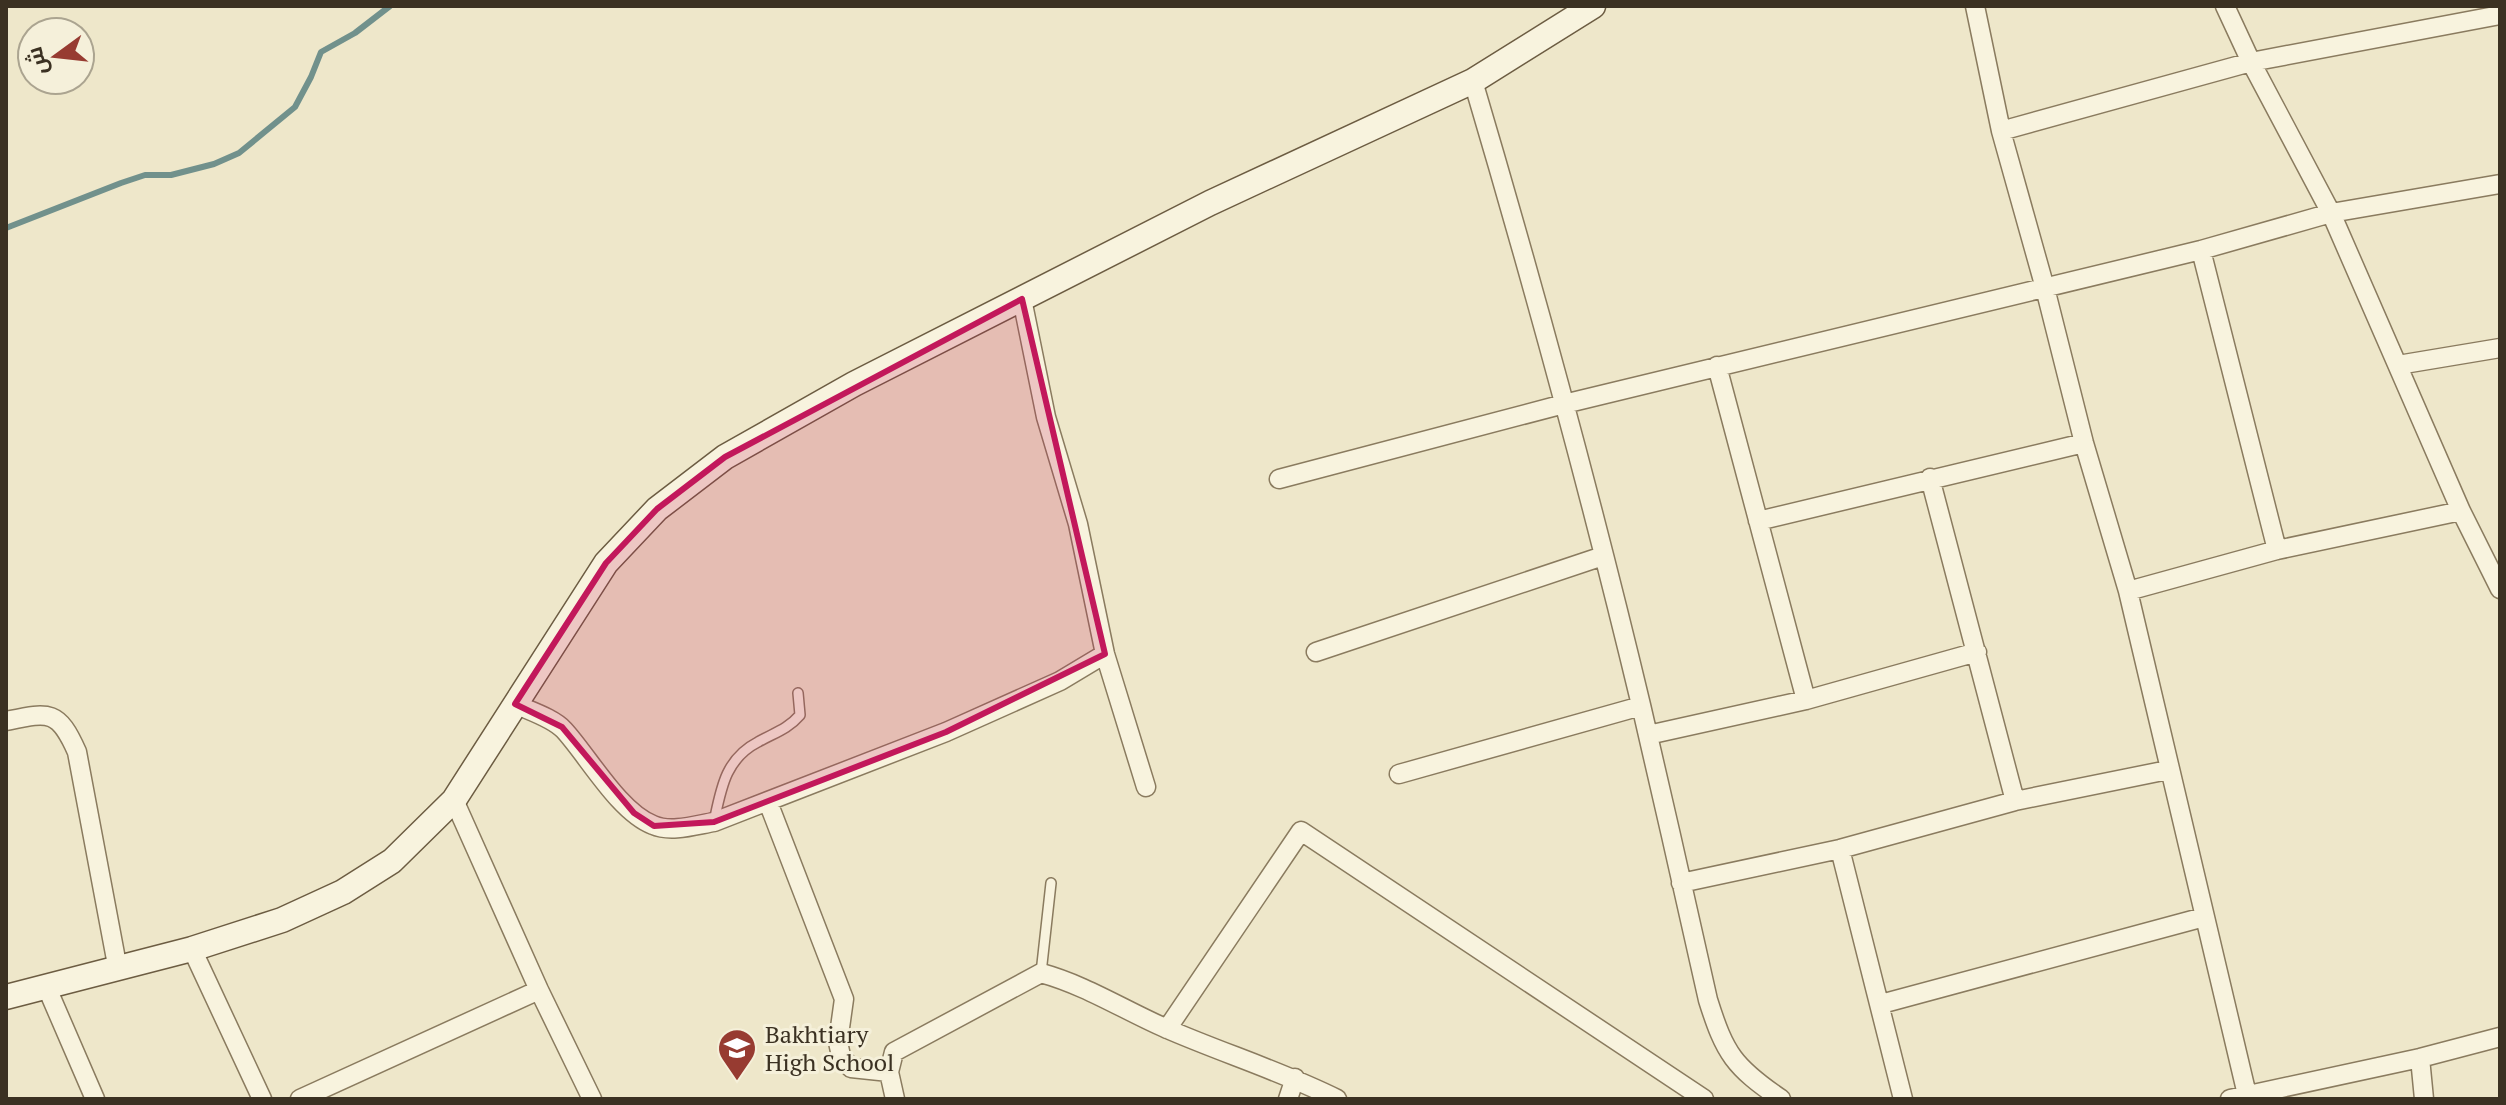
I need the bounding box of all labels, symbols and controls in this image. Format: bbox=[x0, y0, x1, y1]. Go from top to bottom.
north arrow bbox=[16, 16, 96, 96]
text: ش bbox=[19, 44, 54, 79]
place label: Bakhtiary High School bbox=[765, 1018, 894, 1078]
school or university icon: Bakhtiary High School bbox=[716, 1027, 758, 1082]

